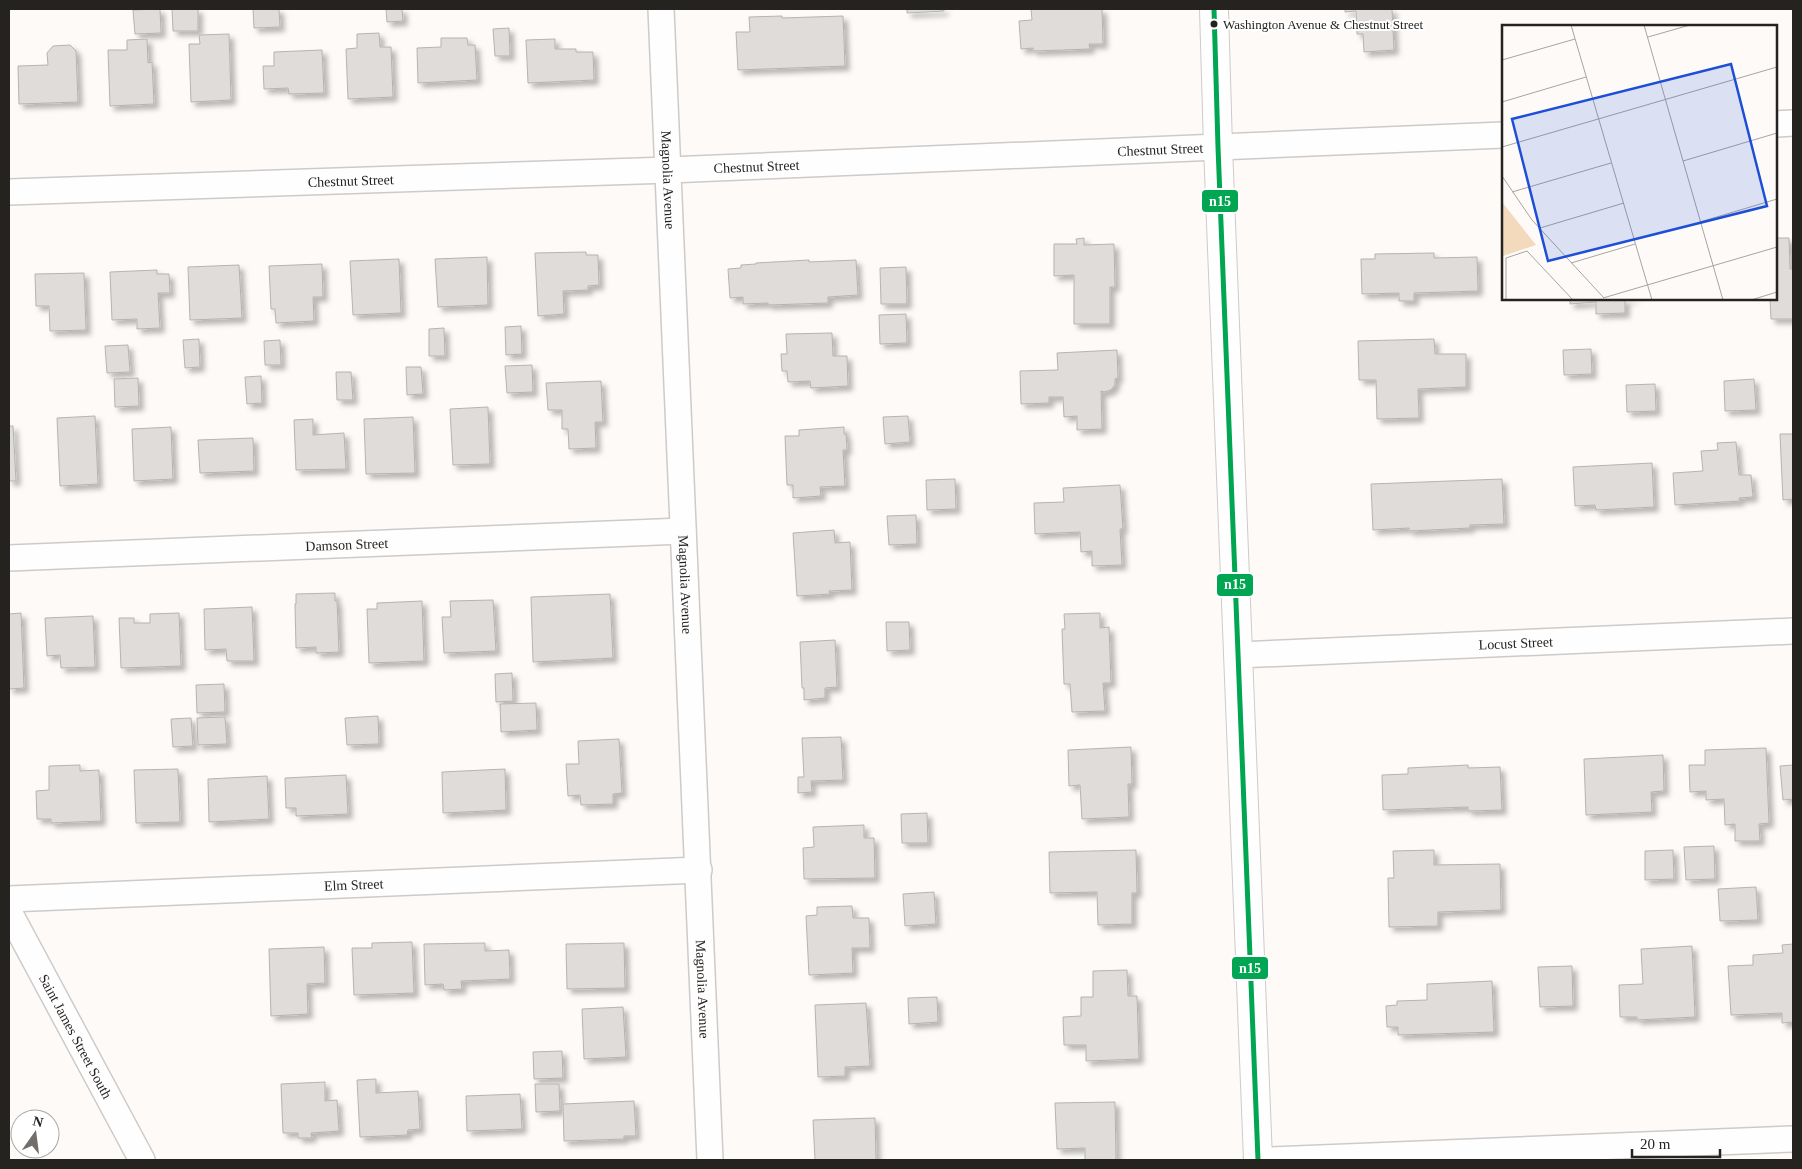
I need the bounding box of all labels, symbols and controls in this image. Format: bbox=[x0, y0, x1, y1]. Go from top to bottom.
place label: Washington Avenue & Chestnut Street bbox=[1223, 17, 1424, 32]
marker: Washington Avenue & Chestnut Street bbox=[1209, 19, 1219, 29]
inset map bbox=[1502, 25, 1777, 300]
street label: Magnolia Avenue bbox=[658, 130, 677, 230]
street label: Chestnut Street bbox=[1117, 141, 1204, 159]
street label: Chestnut Street bbox=[713, 158, 800, 176]
street label: Chestnut Street bbox=[308, 172, 394, 190]
line badge: n15 bbox=[1201, 189, 1239, 213]
text: n15 bbox=[1209, 194, 1231, 209]
street label: Magnolia Avenue bbox=[675, 535, 695, 634]
street label: Damson Street bbox=[305, 536, 389, 554]
line badge: n15 bbox=[1216, 573, 1254, 597]
text: n15 bbox=[1224, 577, 1246, 592]
street label: Locust Street bbox=[1478, 634, 1553, 653]
street label: Elm Street bbox=[324, 876, 384, 894]
street label: Magnolia Avenue bbox=[693, 939, 712, 1039]
line badge: n15 bbox=[1231, 956, 1269, 980]
text: n15 bbox=[1239, 961, 1261, 976]
street label: Saint James Street South bbox=[36, 972, 115, 1101]
north arrow bbox=[10, 1109, 60, 1159]
text: N bbox=[31, 1113, 45, 1130]
scale bar bbox=[1632, 1126, 1720, 1158]
text: 20 m bbox=[1640, 1136, 1671, 1152]

